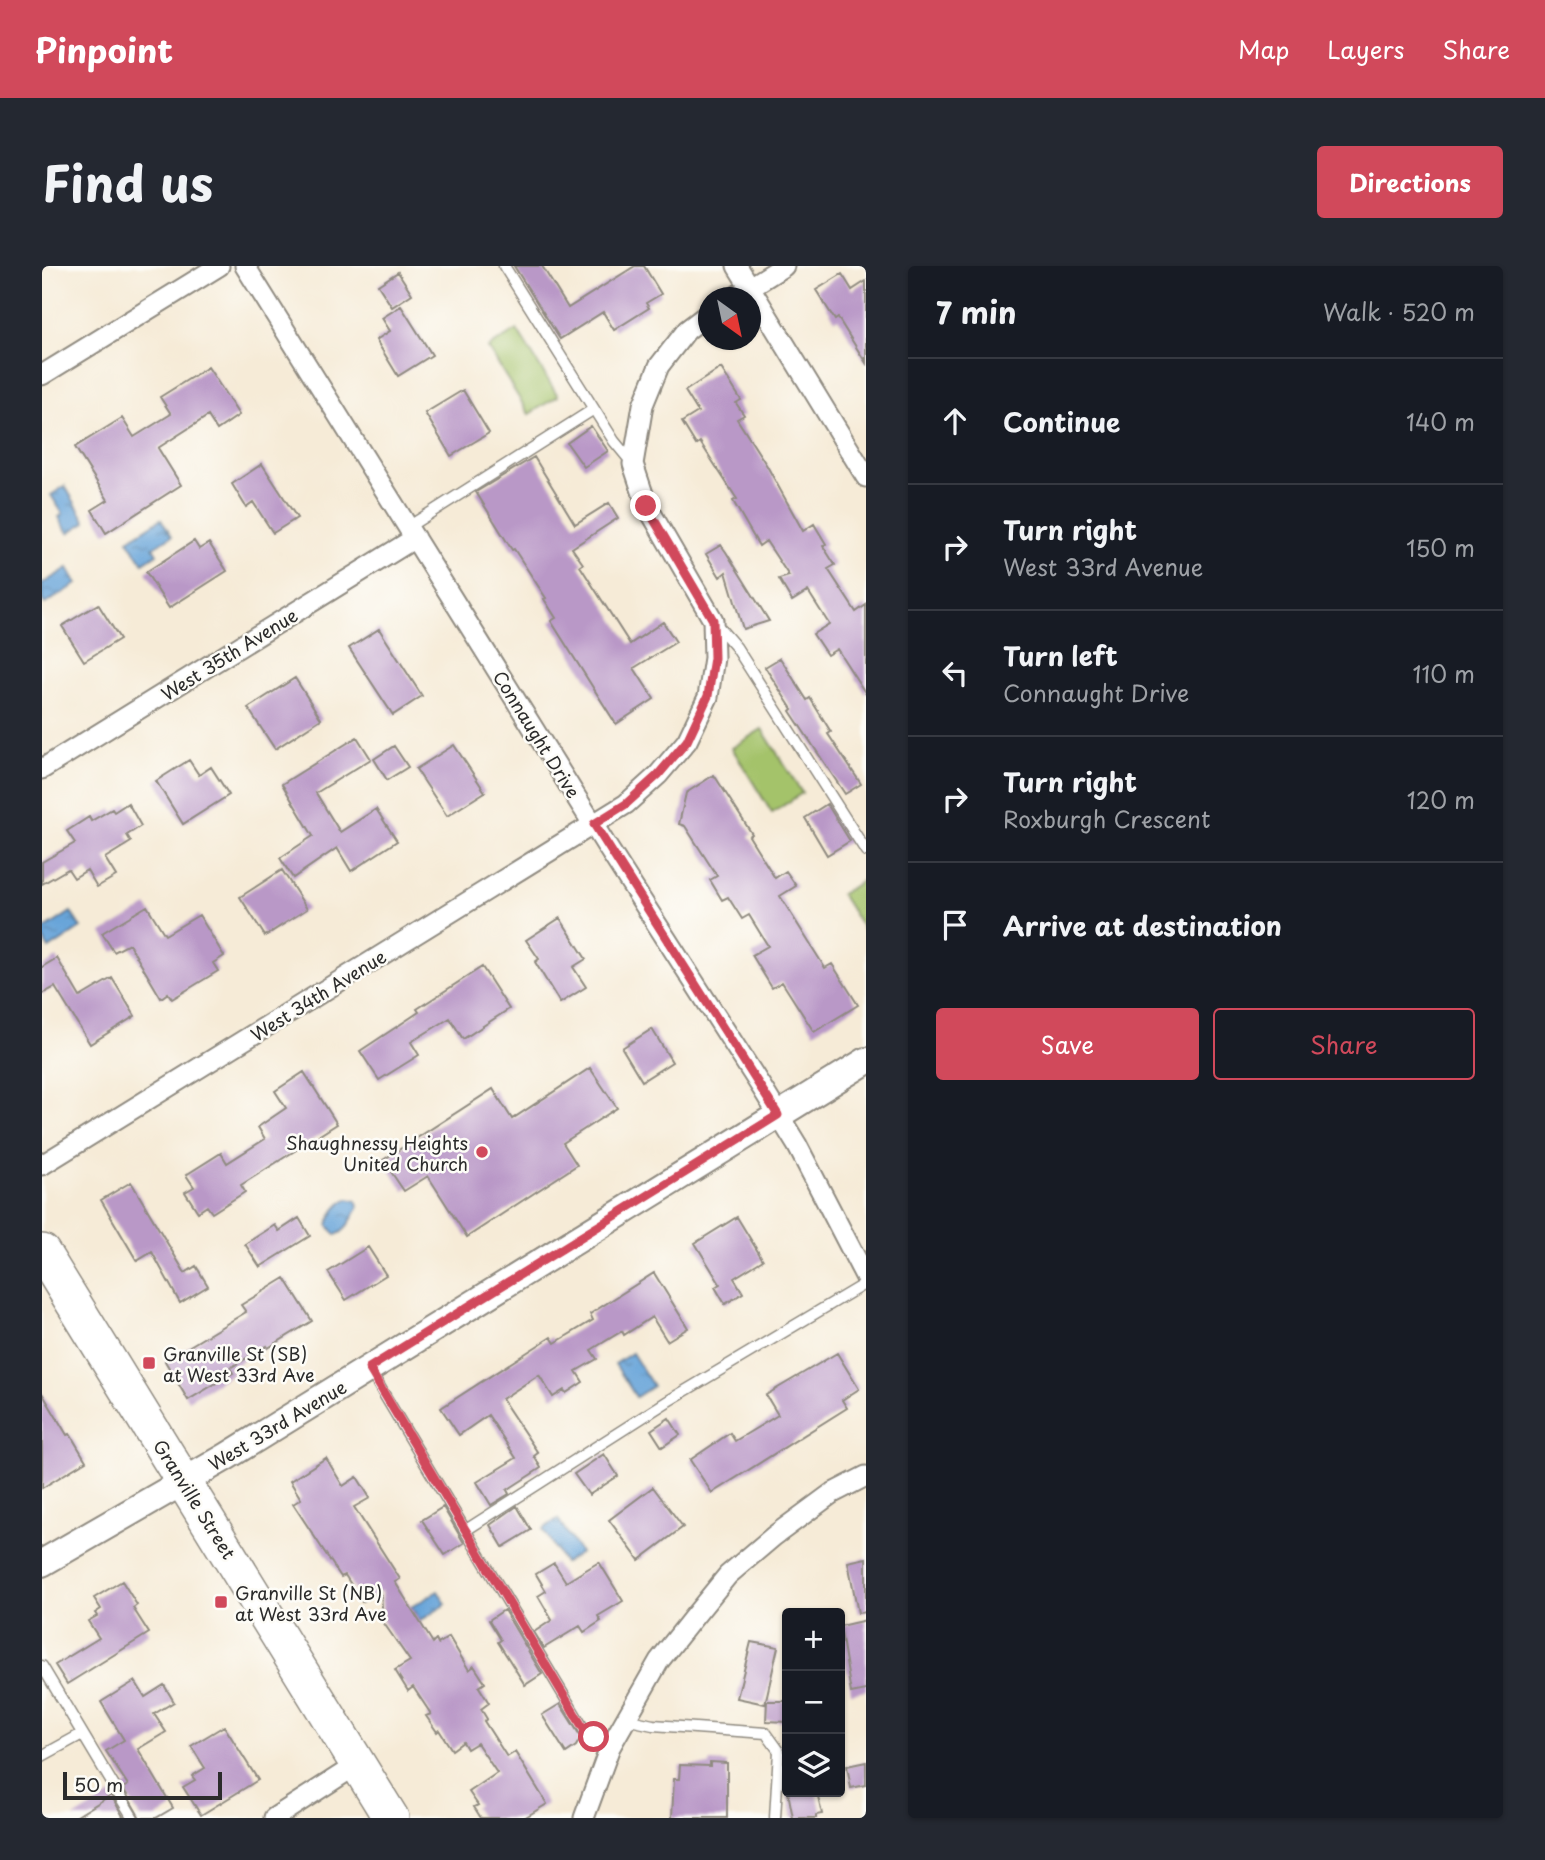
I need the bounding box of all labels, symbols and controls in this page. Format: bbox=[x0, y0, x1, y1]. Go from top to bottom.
text: Pinpoint bbox=[35, 24, 173, 74]
text: Map bbox=[1238, 31, 1289, 67]
text: Layers bbox=[1327, 31, 1404, 67]
text: Share bbox=[1442, 31, 1510, 67]
text: Find us bbox=[42, 145, 213, 219]
button: Directions bbox=[1317, 146, 1503, 218]
north arrow bbox=[698, 287, 761, 350]
text: 7 min bbox=[936, 289, 1017, 334]
text: Walk · 520 m bbox=[1323, 294, 1475, 329]
icon: ahead bbox=[936, 402, 974, 440]
text: Continue bbox=[1003, 402, 1120, 441]
text: 140 m bbox=[1406, 404, 1475, 439]
route end bbox=[630, 490, 661, 521]
text: Turn right bbox=[1003, 510, 1137, 549]
icon: right bbox=[936, 528, 974, 566]
text: 150 m bbox=[1406, 530, 1475, 565]
text: West 33rd Avenue bbox=[1003, 549, 1203, 584]
street label: West 35th Avenue bbox=[156, 601, 303, 707]
text: Turn left bbox=[1003, 636, 1118, 675]
icon: left bbox=[936, 654, 974, 692]
text: 110 m bbox=[1413, 656, 1475, 691]
street label: Connaught Drive bbox=[487, 665, 587, 803]
text: Connaught Drive bbox=[1003, 675, 1189, 710]
text: Turn right bbox=[1003, 762, 1137, 801]
icon: right bbox=[936, 780, 974, 818]
text: 120 m bbox=[1407, 782, 1475, 817]
text: Roxburgh Crescent bbox=[1003, 801, 1210, 836]
icon: arrive bbox=[936, 906, 974, 944]
text: Arrive at destination bbox=[1003, 906, 1282, 945]
street label: West 34th Avenue bbox=[245, 942, 391, 1048]
button: Save bbox=[936, 1008, 1199, 1080]
button: Share bbox=[1213, 1008, 1475, 1080]
place label: Shaughnessy Heights United Church bbox=[286, 1129, 468, 1177]
marker: Shaughnessy Heights United Church bbox=[474, 1144, 490, 1160]
place label: Granville St (SB) at West 33rd Ave bbox=[163, 1340, 315, 1388]
marker: Granville St (SB) at West 33rd Ave bbox=[141, 1355, 157, 1371]
street label: West 33rd Avenue bbox=[203, 1373, 351, 1477]
street label: Granville Street bbox=[147, 1434, 243, 1564]
place label: Granville St (NB) at West 33rd Ave bbox=[235, 1579, 387, 1627]
marker: Granville St (NB) at West 33rd Ave bbox=[213, 1594, 229, 1610]
map controls bbox=[782, 1608, 845, 1797]
button: + bbox=[782, 1608, 845, 1671]
button: − bbox=[782, 1671, 845, 1734]
route start bbox=[578, 1721, 609, 1752]
button: layers bbox=[782, 1734, 845, 1797]
scale bar bbox=[63, 1769, 222, 1801]
text: 50 m bbox=[74, 1770, 123, 1798]

